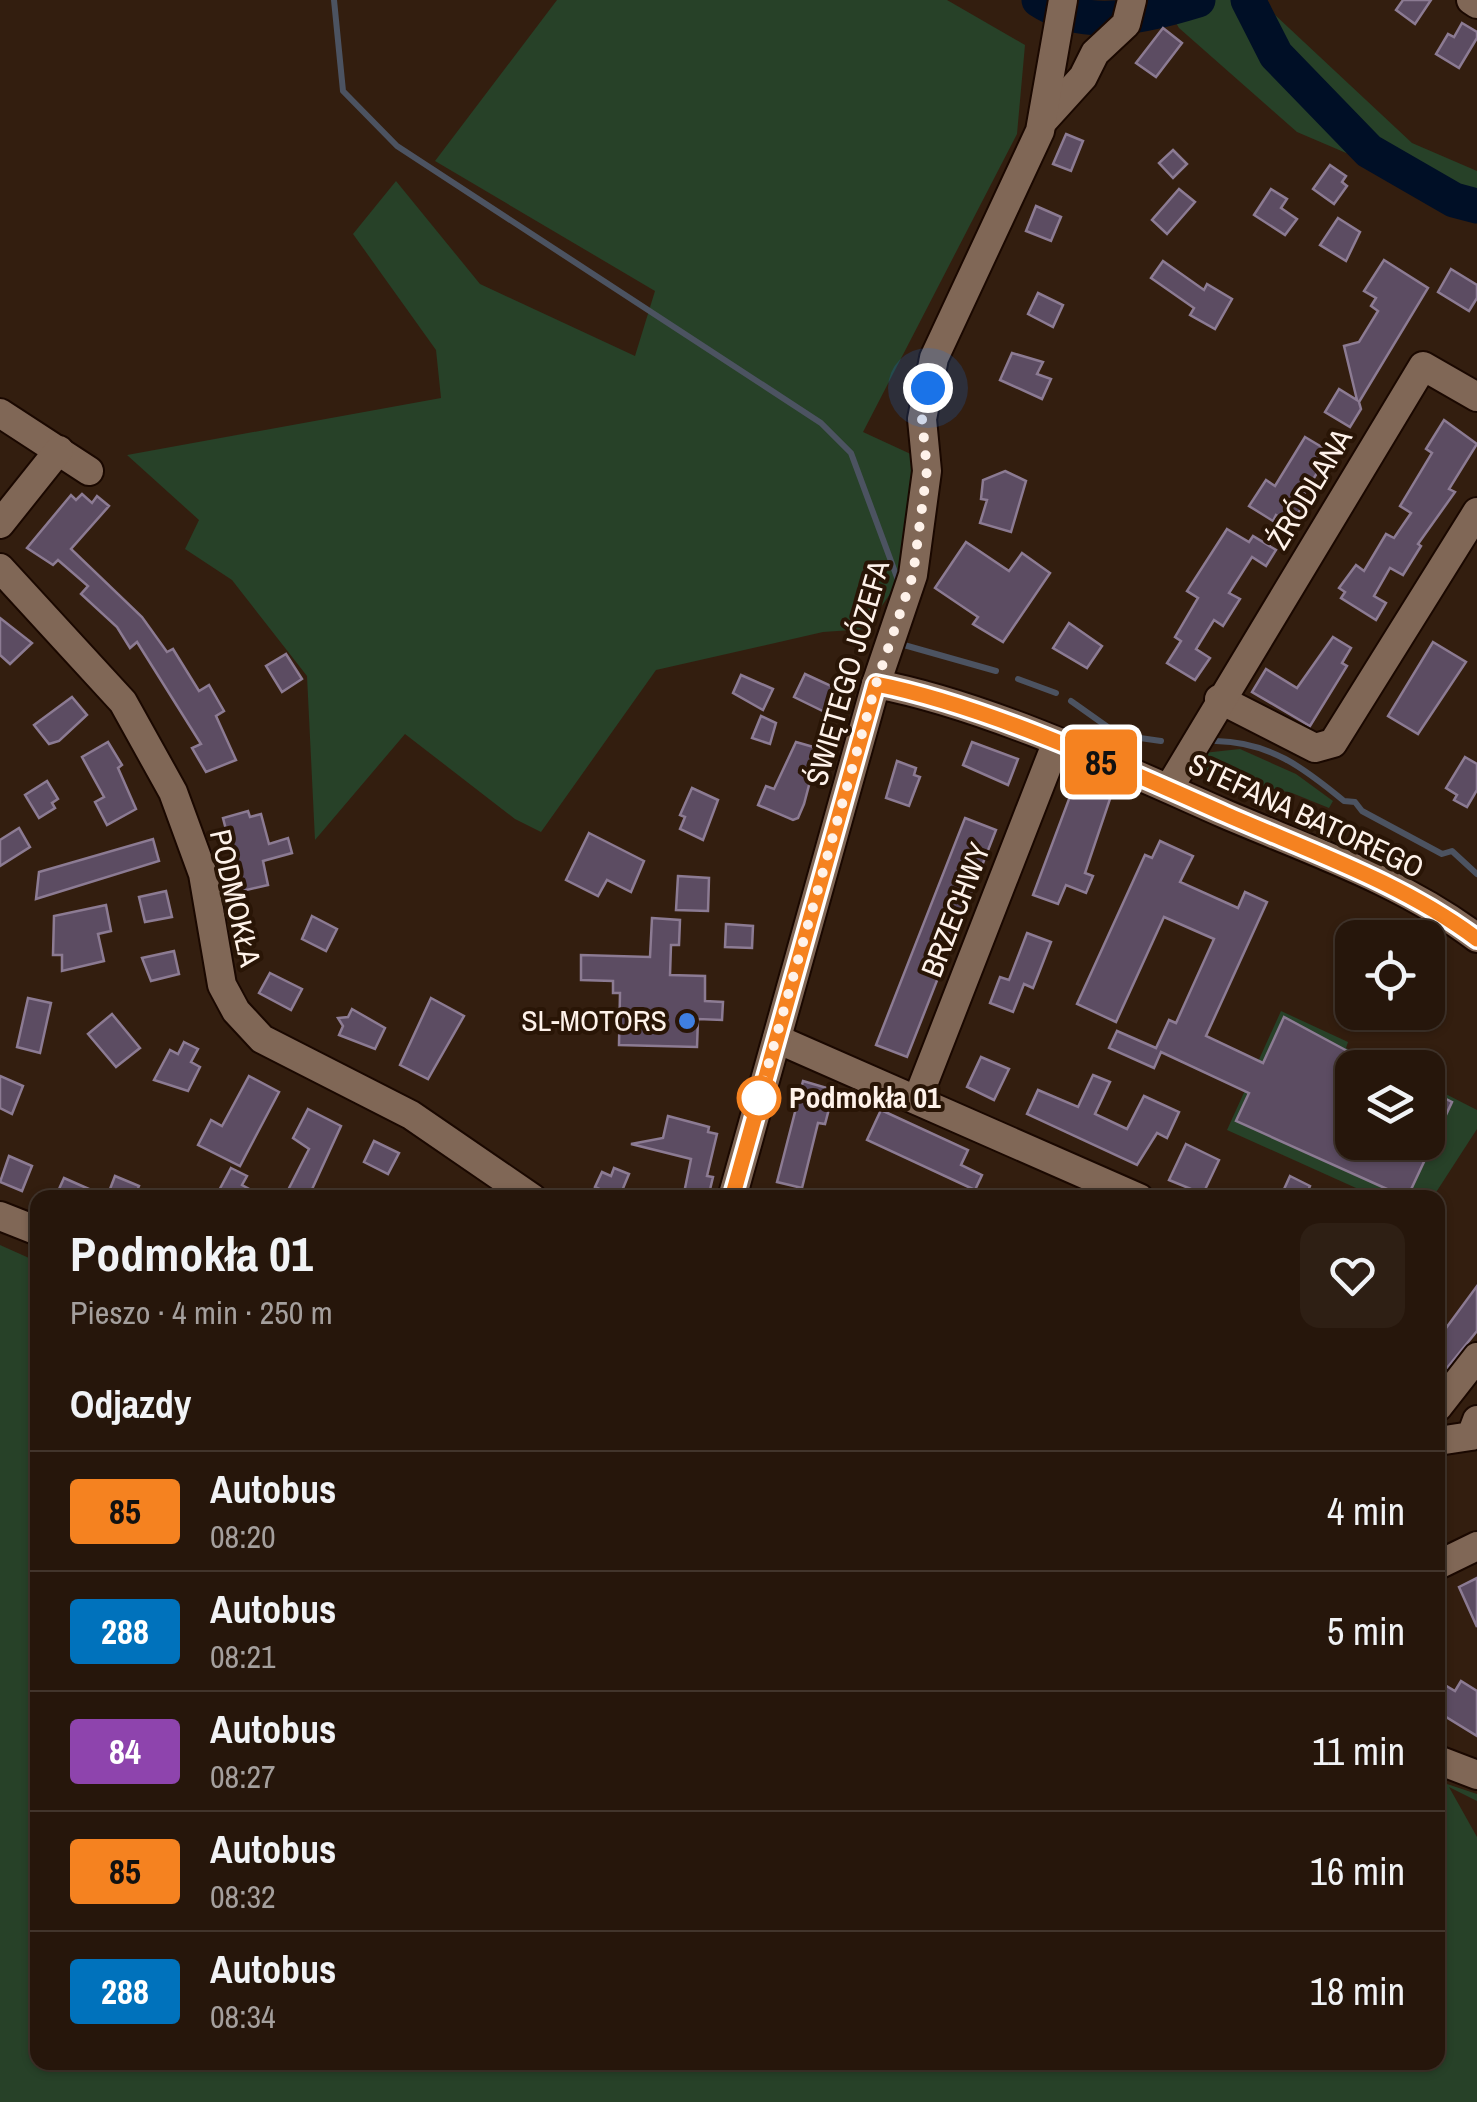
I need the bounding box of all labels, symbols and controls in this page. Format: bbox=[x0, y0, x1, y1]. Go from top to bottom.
your location bbox=[903, 363, 953, 413]
street label: ŹRÓDLANA bbox=[1258, 420, 1361, 556]
street label: ŚWIĘTEGO JÓZEFA bbox=[796, 555, 898, 790]
line badge: 85 bbox=[1056, 730, 1146, 794]
text: 85 bbox=[1085, 739, 1117, 786]
street label: STEFANA BATOREGO bbox=[1182, 743, 1430, 887]
street label: PODMOKŁA bbox=[201, 825, 271, 971]
street label: BRZECHWY bbox=[911, 836, 999, 983]
map controls bbox=[1335, 920, 1445, 1160]
button: locate bbox=[1335, 920, 1445, 1030]
place label: SL-MOTORS bbox=[521, 1000, 667, 1040]
marker: SL-MOTORS bbox=[676, 1010, 698, 1032]
button: layers bbox=[1335, 1050, 1445, 1160]
marker: Podmokła 01 bbox=[738, 1077, 780, 1119]
place label: Podmokła 01 bbox=[789, 1077, 941, 1117]
text: Podmokła 01 bbox=[70, 1221, 313, 1286]
button: heart bbox=[1300, 1223, 1405, 1328]
text: Pieszo · 4 min · 250 m bbox=[70, 1291, 333, 1334]
text: Odjazdy bbox=[70, 1379, 191, 1430]
text: Autobus bbox=[210, 1464, 336, 1515]
text: 4 min bbox=[1327, 1486, 1405, 1537]
text: 85 bbox=[109, 1488, 141, 1535]
text: 08:20 bbox=[210, 1515, 276, 1558]
text: Autobus bbox=[210, 1584, 336, 1635]
text: 5 min bbox=[1327, 1606, 1405, 1657]
text: 288 bbox=[101, 1608, 149, 1655]
text: 08:21 bbox=[210, 1635, 276, 1678]
text: Autobus bbox=[210, 1704, 336, 1755]
text: 11 min bbox=[1312, 1726, 1405, 1777]
text: 84 bbox=[109, 1728, 141, 1775]
text: 08:27 bbox=[210, 1755, 276, 1798]
text: Autobus bbox=[210, 1824, 336, 1875]
text: 16 min bbox=[1310, 1846, 1405, 1897]
text: 85 bbox=[109, 1848, 141, 1895]
text: 08:32 bbox=[210, 1875, 276, 1918]
text: Autobus bbox=[210, 1944, 336, 1995]
text: 18 min bbox=[1310, 1966, 1405, 2017]
text: 288 bbox=[101, 1968, 149, 2015]
text: 08:34 bbox=[210, 1995, 276, 2038]

